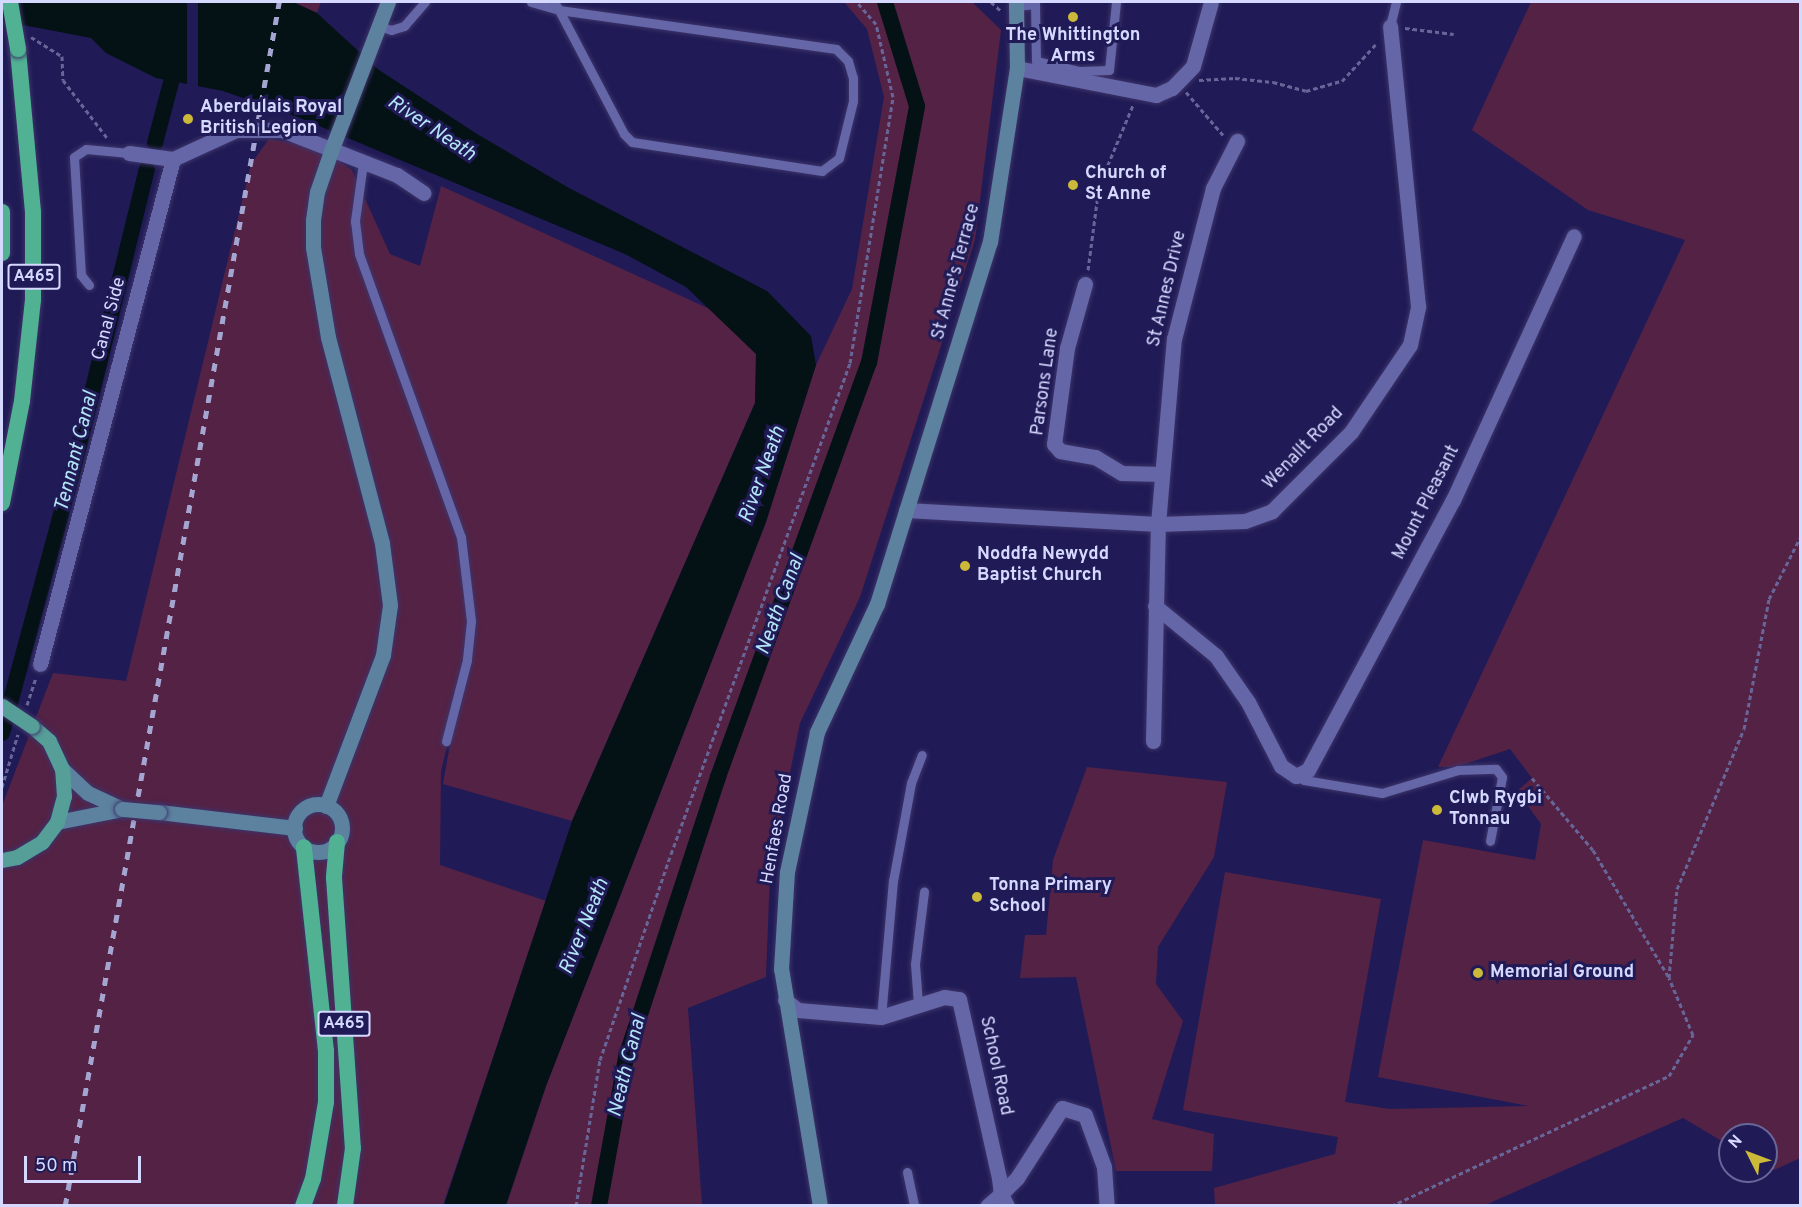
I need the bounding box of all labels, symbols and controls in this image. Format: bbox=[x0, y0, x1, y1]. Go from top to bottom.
marker: The Whittington Arms bbox=[1066, 10, 1080, 24]
place label: The Whittington Arms bbox=[1006, 26, 1140, 68]
water label: River Neath bbox=[382, 91, 480, 167]
place label: Aberdulais Royal British Legion bbox=[200, 98, 342, 140]
marker: Aberdulais Royal British Legion bbox=[181, 112, 195, 126]
place label: Church of St Anne bbox=[1085, 164, 1166, 207]
marker: Church of St Anne bbox=[1066, 178, 1080, 192]
street label: St Anne's Terrace bbox=[928, 201, 986, 343]
street label: St Annes Drive bbox=[1144, 228, 1192, 350]
road number: A465 bbox=[7, 264, 61, 290]
street label: Canal Side bbox=[89, 275, 131, 363]
street label: Parsons Lane bbox=[1028, 327, 1064, 437]
water label: Tennant Canal bbox=[50, 389, 104, 515]
street label: Wenallt Road bbox=[1259, 403, 1349, 495]
water label: River Neath bbox=[734, 423, 792, 527]
street label: Mount Pleasant bbox=[1389, 442, 1465, 564]
place label: Noddfa Newydd Baptist Church bbox=[977, 545, 1109, 588]
water label: Neath Canal bbox=[752, 552, 810, 658]
marker: Noddfa Newydd Baptist Church bbox=[958, 559, 972, 573]
street label: Henfaes Road bbox=[758, 772, 798, 886]
place label: Clwb Rygbi Tonnau bbox=[1449, 789, 1542, 832]
marker: Clwb Rygbi Tonnau bbox=[1430, 803, 1444, 817]
water label: River Neath bbox=[555, 876, 615, 978]
place label: Tonna Primary School bbox=[989, 876, 1112, 918]
marker: Tonna Primary School bbox=[970, 890, 984, 904]
place label: Memorial Ground bbox=[1490, 962, 1634, 984]
marker: Memorial Ground bbox=[1471, 966, 1485, 980]
road number: A465 bbox=[317, 1011, 371, 1037]
water label: Neath Canal bbox=[604, 1012, 652, 1120]
street label: School Road bbox=[974, 1014, 1016, 1118]
north arrow bbox=[1718, 1123, 1778, 1183]
text: N bbox=[1725, 1131, 1747, 1153]
scale bar bbox=[27, 1144, 144, 1182]
text: 50 m bbox=[35, 1155, 77, 1178]

